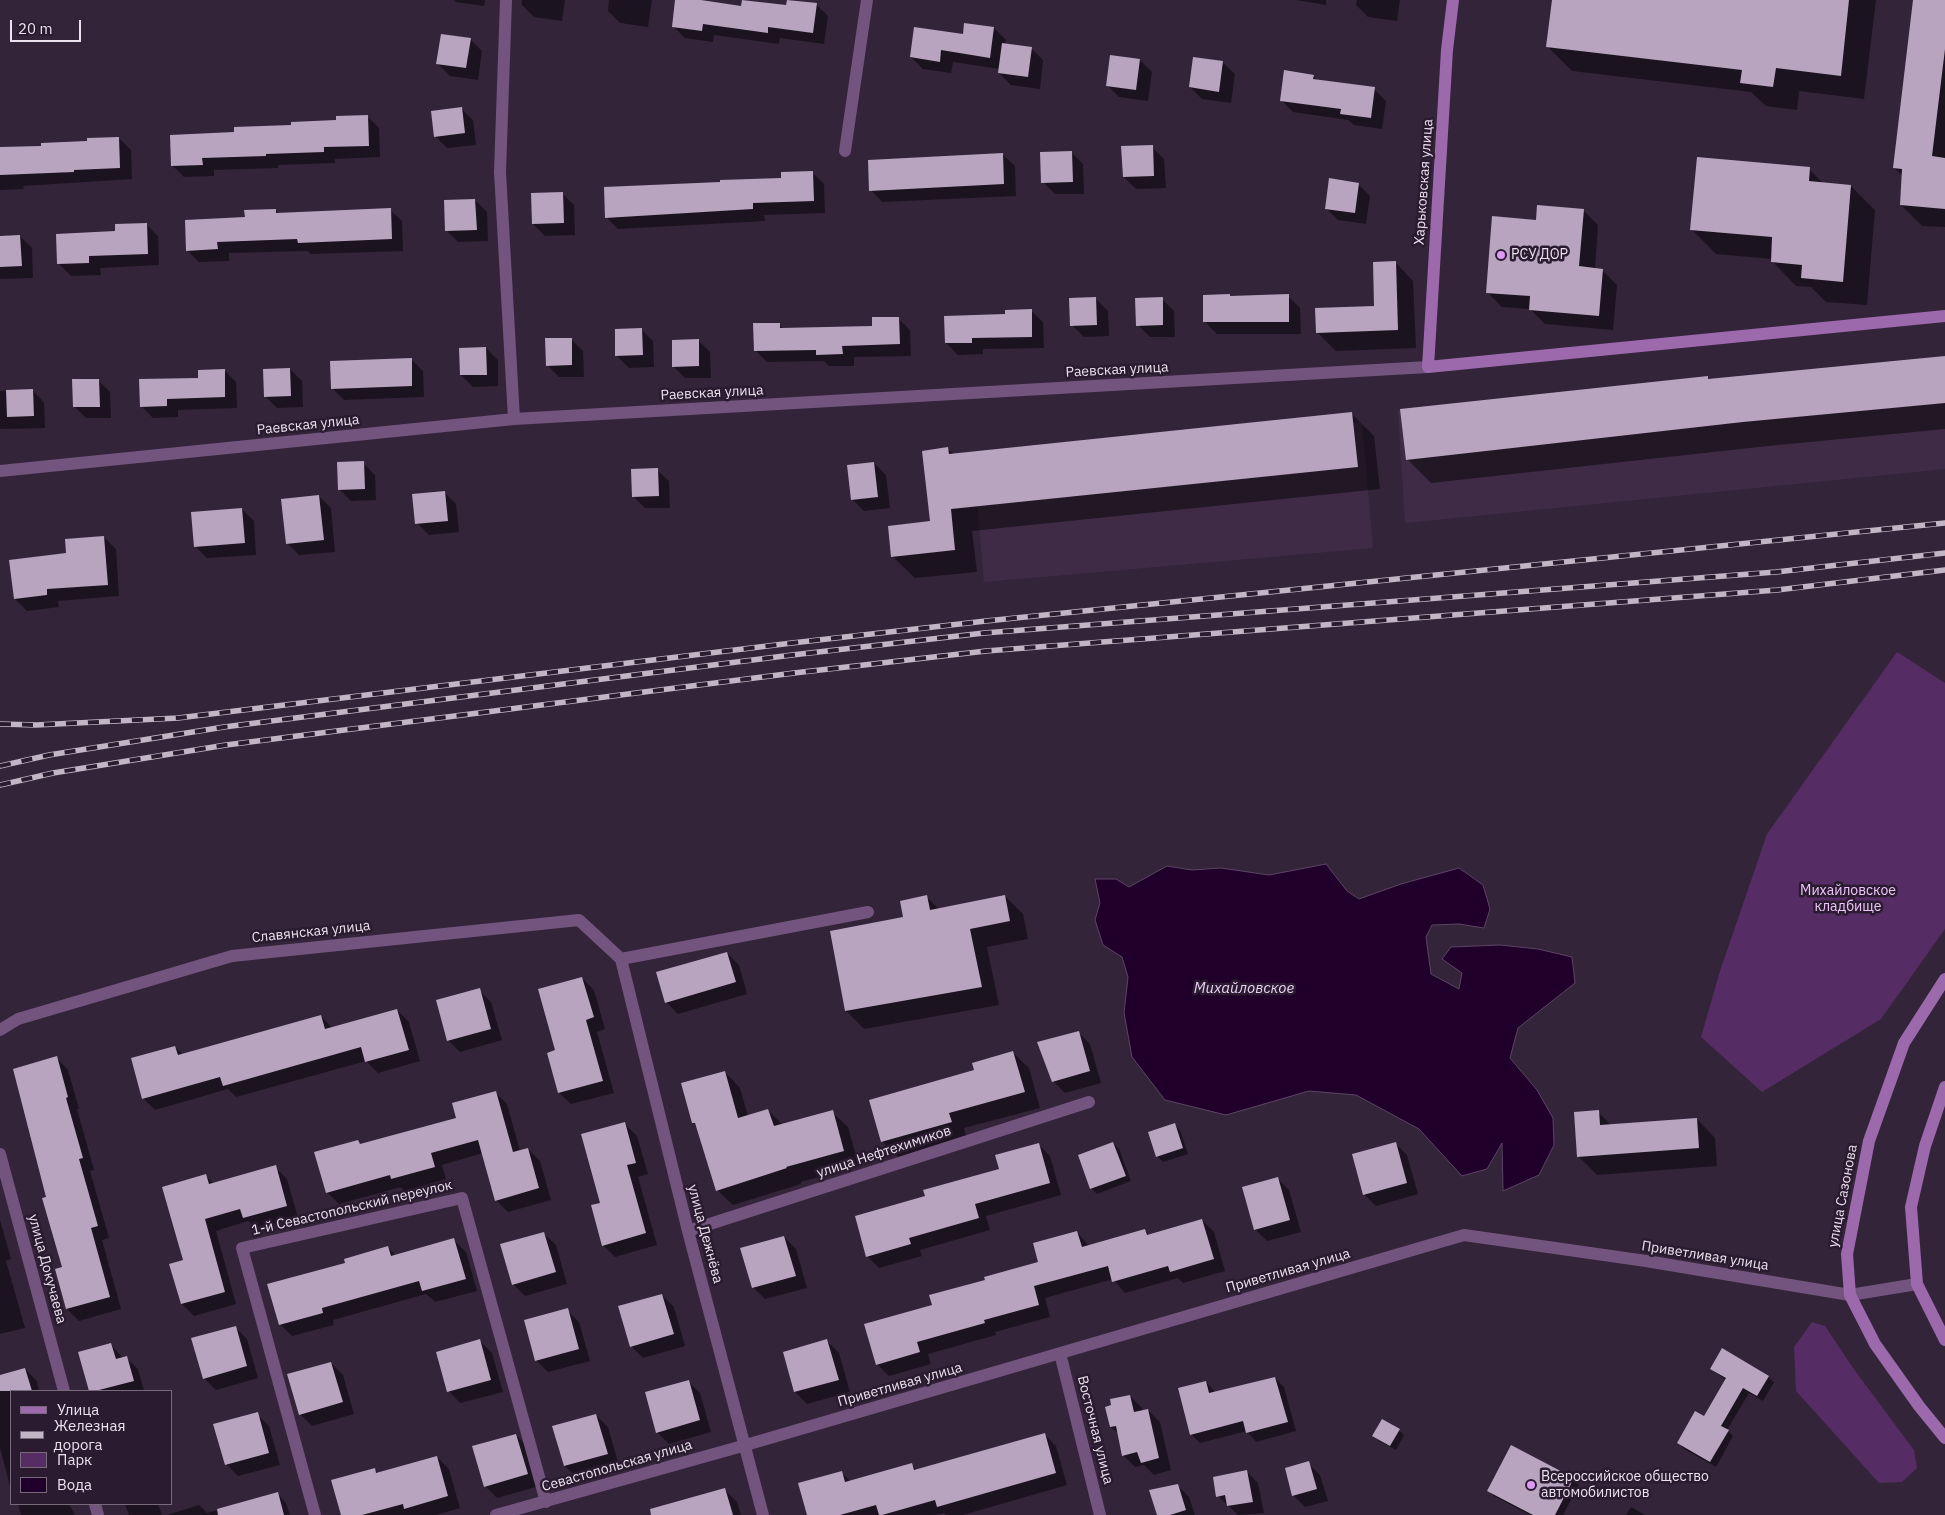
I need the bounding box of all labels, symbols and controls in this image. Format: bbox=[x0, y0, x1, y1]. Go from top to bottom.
scale bar bbox=[12, 10, 84, 42]
text: 20 m bbox=[18, 19, 53, 38]
street label: Харьковская улица bbox=[1411, 119, 1437, 245]
place label: РСУ ДОР bbox=[1511, 247, 1568, 263]
marker: РСУ ДОР bbox=[1495, 249, 1507, 261]
street label: Раевская улица bbox=[1065, 359, 1169, 381]
street label: Раевская улица bbox=[660, 382, 764, 404]
street label: Раевская улица bbox=[256, 411, 360, 439]
park label: Михайловское кладбище bbox=[1800, 883, 1896, 916]
street label: Славянская улица bbox=[251, 917, 371, 947]
water label: Михайловское bbox=[1194, 980, 1294, 998]
street label: улица Нефтехимиков bbox=[815, 1122, 953, 1182]
street label: улица Сазонова bbox=[1825, 1143, 1861, 1249]
street label: 1-й Севастопольский переулок bbox=[250, 1177, 454, 1239]
street label: улица Дежнёва bbox=[684, 1183, 726, 1285]
street label: улица Докучаева bbox=[24, 1212, 70, 1326]
street label: Приветливая улица bbox=[1640, 1238, 1770, 1274]
street label: Приветливая улица bbox=[1224, 1245, 1352, 1297]
street label: Приветливая улица bbox=[836, 1359, 964, 1411]
street label: Восточная улица bbox=[1073, 1374, 1117, 1486]
legend bbox=[10, 1390, 172, 1505]
text: Улица bbox=[57, 1400, 99, 1419]
text: Железная дорога bbox=[54, 1416, 125, 1454]
street label: Севастопольская улица bbox=[540, 1436, 694, 1496]
text: Парк bbox=[57, 1450, 92, 1469]
place label: Всероссийское общество автомобилистов bbox=[1541, 1469, 1709, 1501]
text: Вода bbox=[57, 1475, 92, 1494]
marker: Всероссийское общество автомобилистов bbox=[1525, 1479, 1537, 1491]

